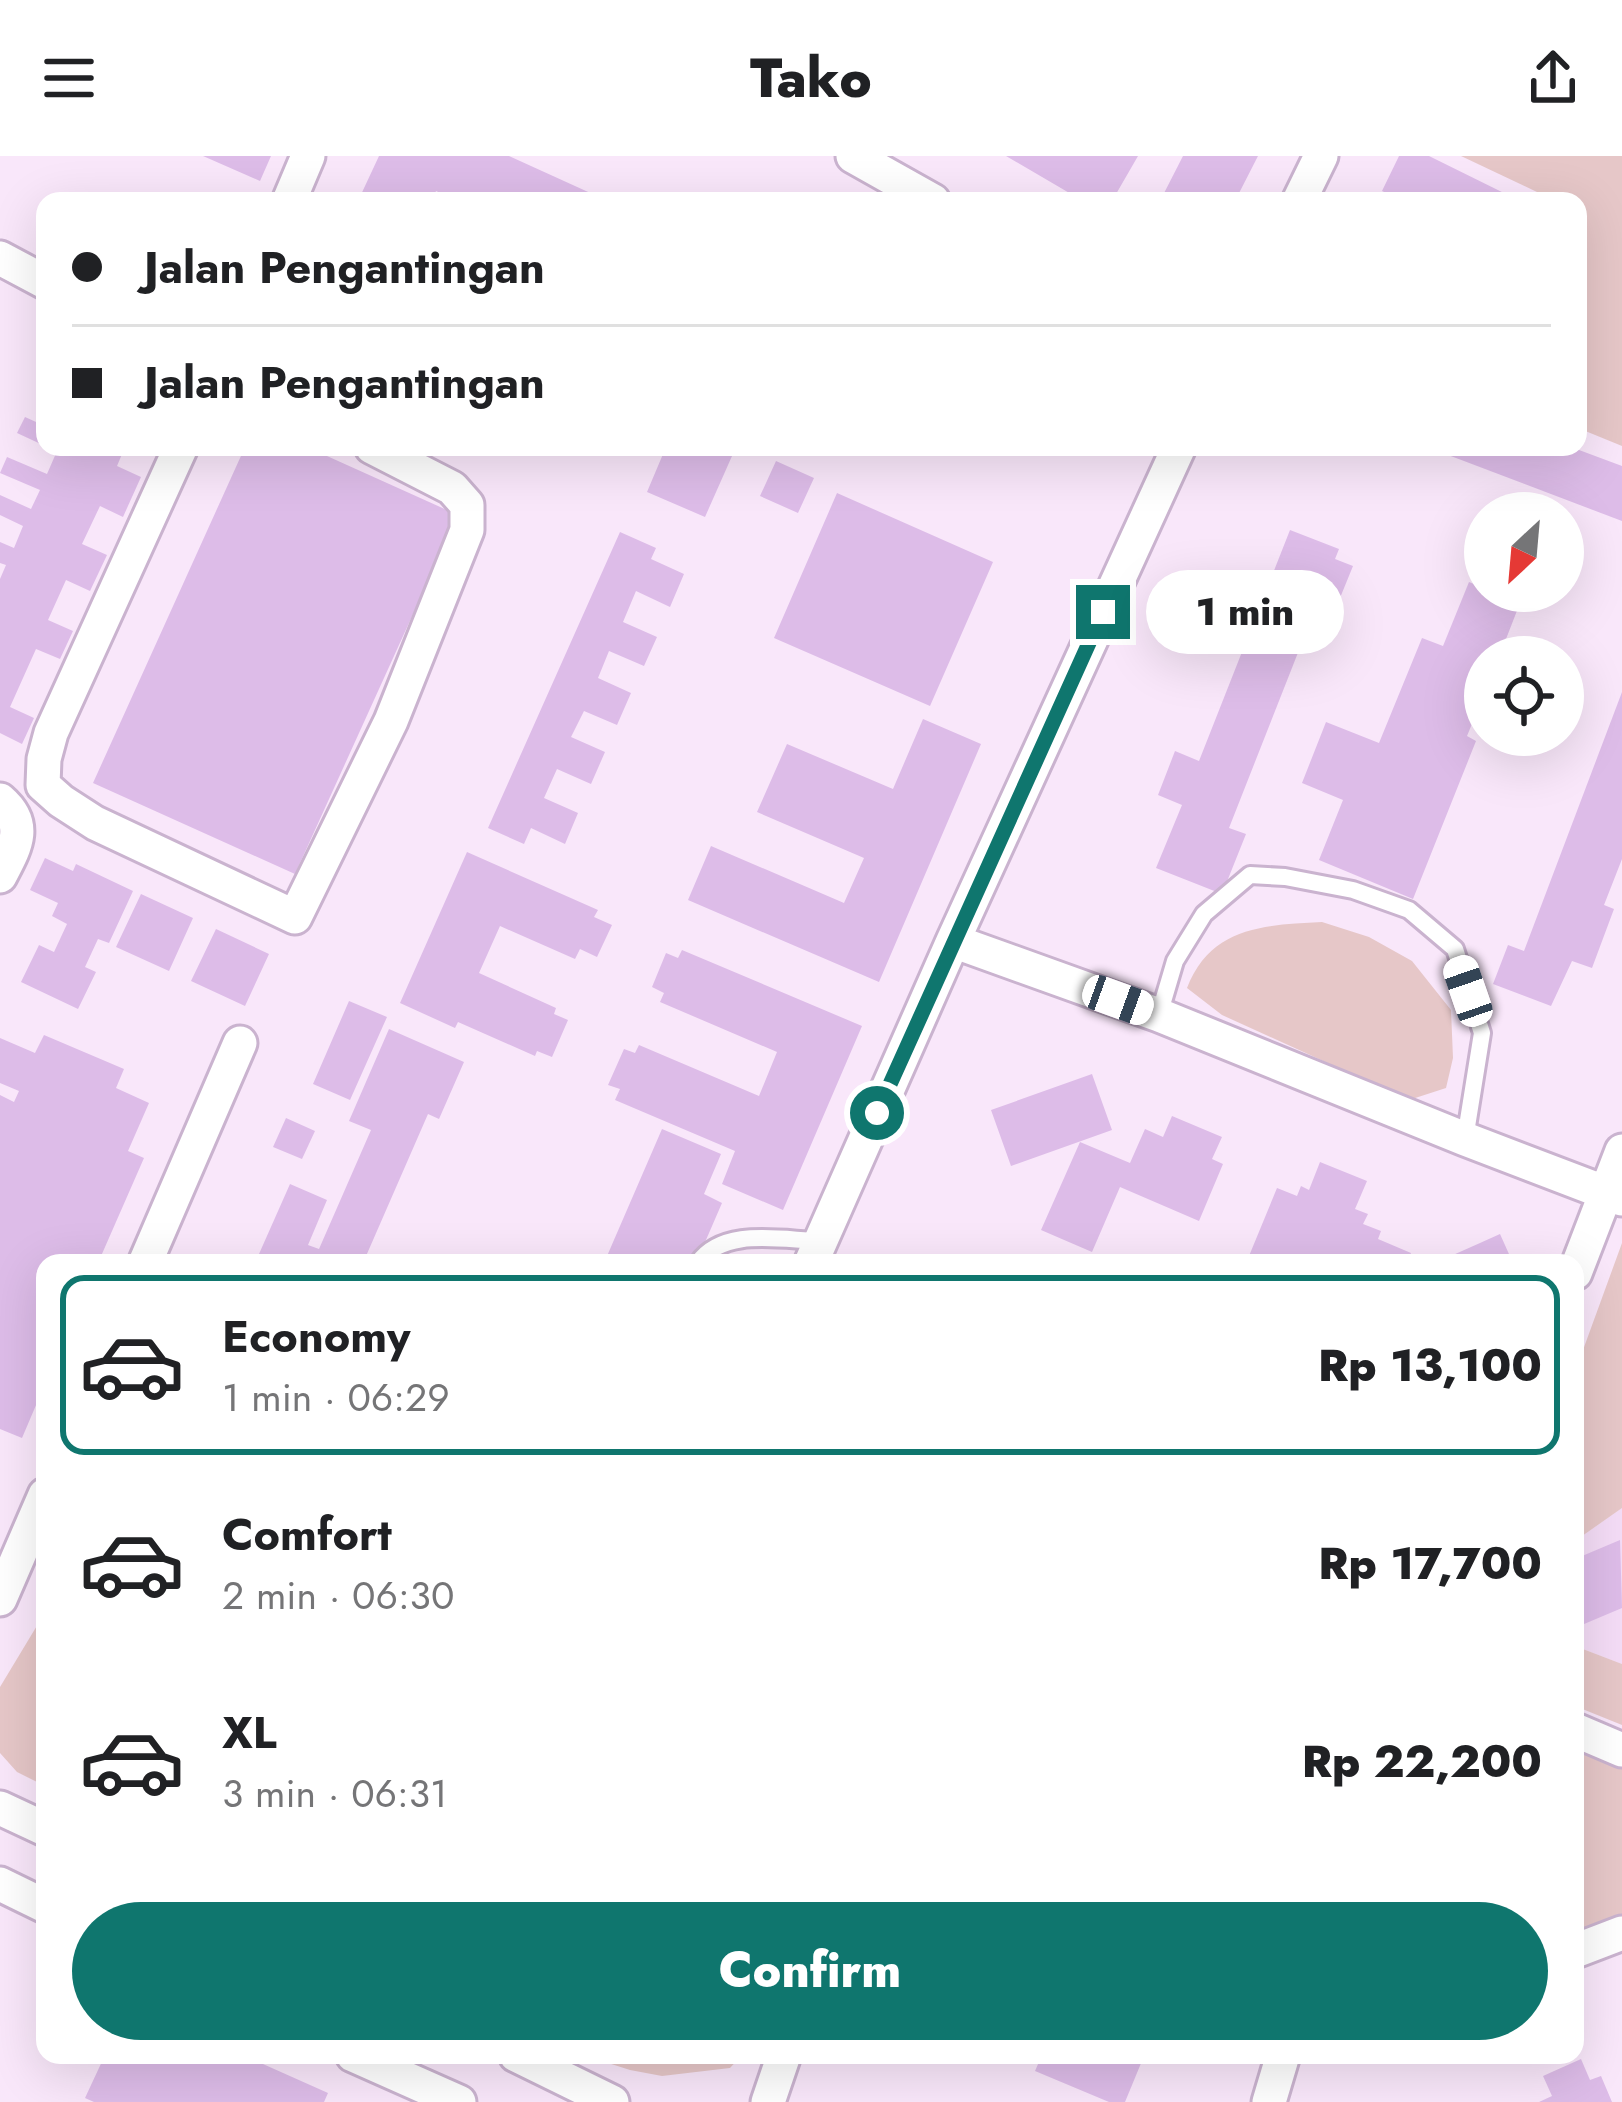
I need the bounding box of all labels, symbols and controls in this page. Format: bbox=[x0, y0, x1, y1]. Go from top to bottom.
text: Tako bbox=[750, 39, 872, 117]
icon: menu bbox=[36, 45, 102, 111]
icon: share bbox=[1520, 45, 1586, 111]
text: Jalan Pengantingan bbox=[144, 235, 545, 300]
text: Jalan Pengantingan bbox=[144, 350, 545, 415]
north arrow bbox=[1464, 492, 1584, 612]
map controls bbox=[1464, 492, 1584, 756]
callout: 1 min bbox=[1145, 570, 1343, 654]
text: 1 min bbox=[1196, 583, 1294, 640]
route end bbox=[1076, 585, 1130, 639]
button: locate bbox=[1464, 636, 1584, 756]
car bbox=[1439, 951, 1497, 1031]
car bbox=[1078, 971, 1158, 1029]
route start bbox=[850, 1086, 904, 1140]
text: Economy bbox=[222, 1304, 410, 1369]
icon: car bbox=[78, 1311, 186, 1419]
text: Rp 13,100 bbox=[1318, 1333, 1542, 1398]
text: 1 min · 06:29 bbox=[222, 1369, 450, 1426]
text: Comfort bbox=[222, 1502, 392, 1567]
icon: car bbox=[78, 1509, 186, 1617]
text: Rp 17,700 bbox=[1318, 1531, 1542, 1596]
text: 2 min · 06:30 bbox=[222, 1567, 454, 1624]
text: XL bbox=[222, 1700, 277, 1765]
icon: car bbox=[78, 1707, 186, 1815]
text: Rp 22,200 bbox=[1302, 1729, 1542, 1794]
text: 3 min · 06:31 bbox=[222, 1765, 448, 1822]
button: Confirm bbox=[72, 1902, 1548, 2040]

